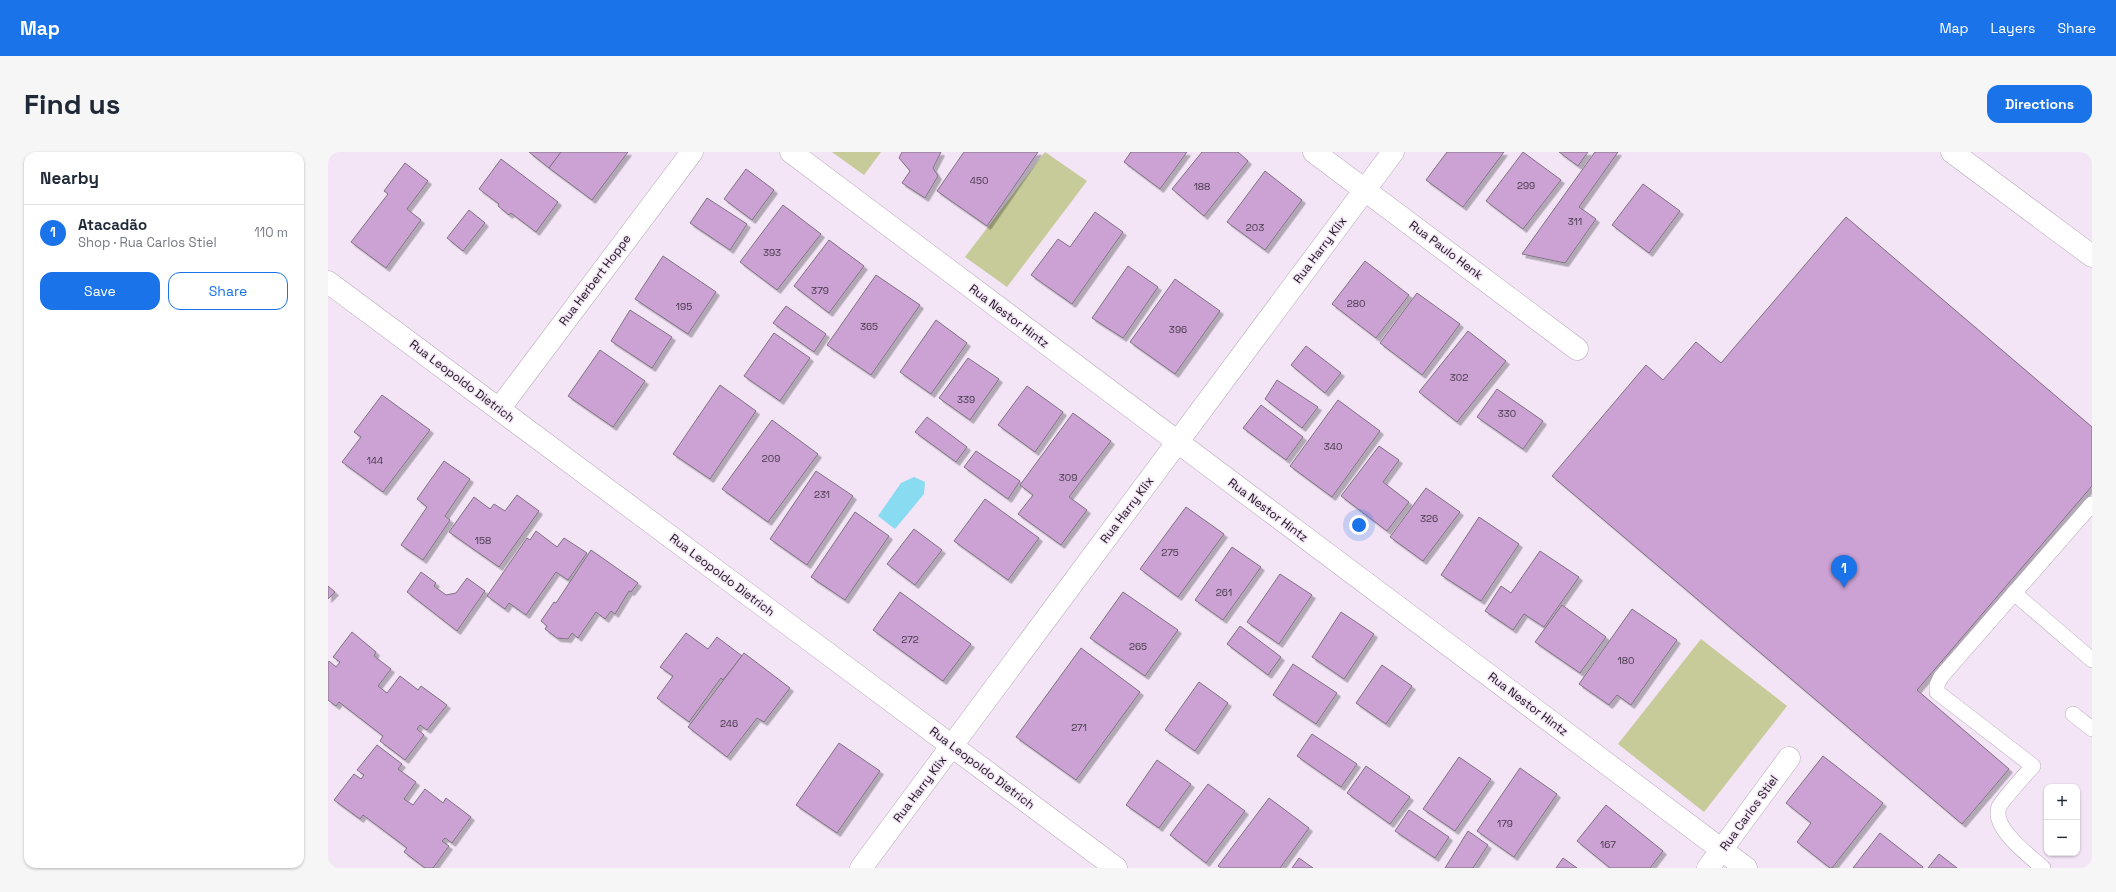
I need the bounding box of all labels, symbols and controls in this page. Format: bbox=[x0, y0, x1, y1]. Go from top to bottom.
text: Map bbox=[20, 16, 60, 41]
text: Map bbox=[1939, 19, 1969, 37]
text: Layers bbox=[1991, 19, 2035, 37]
text: Share bbox=[2057, 19, 2096, 37]
button: Directions bbox=[1987, 85, 2092, 123]
text: Find us bbox=[24, 86, 121, 122]
text: Nearby bbox=[40, 167, 99, 189]
house number: 450 bbox=[970, 174, 988, 187]
house number: 299 bbox=[1517, 179, 1535, 192]
house number: 188 bbox=[1194, 180, 1210, 193]
street label: Rua Harry Klix bbox=[1290, 213, 1350, 287]
text: Atacadão bbox=[78, 215, 147, 234]
house number: 311 bbox=[1568, 215, 1582, 228]
street label: Rua Paulo Henk bbox=[1406, 217, 1487, 283]
house number: 203 bbox=[1246, 221, 1264, 234]
text: 1 bbox=[50, 224, 56, 241]
text: 110 m bbox=[254, 224, 288, 241]
street label: Rua Herbert Hoppe bbox=[555, 231, 635, 329]
text: Shop · Rua Carlos Stiel bbox=[78, 234, 217, 251]
house number: 393 bbox=[763, 246, 781, 259]
button: Save bbox=[40, 272, 160, 310]
button: Share bbox=[168, 272, 288, 310]
street label: Rua Nestor Hintz bbox=[966, 281, 1052, 351]
house number: 379 bbox=[811, 284, 829, 297]
house number: 280 bbox=[1347, 297, 1365, 310]
house number: 195 bbox=[676, 300, 692, 313]
house number: 365 bbox=[860, 320, 878, 333]
house number: 396 bbox=[1169, 323, 1187, 336]
street label: Rua Leopoldo Dietrich bbox=[406, 336, 518, 426]
house number: 302 bbox=[1450, 371, 1468, 384]
house number: 339 bbox=[957, 393, 975, 406]
house number: 330 bbox=[1498, 407, 1516, 420]
house number: 340 bbox=[1324, 440, 1342, 453]
house number: 209 bbox=[762, 452, 780, 465]
house number: 144 bbox=[367, 454, 383, 467]
house number: 309 bbox=[1059, 471, 1077, 484]
street label: Rua Harry Klix bbox=[1097, 473, 1157, 547]
street label: Rua Nestor Hintz bbox=[1225, 475, 1311, 545]
house number: 231 bbox=[814, 488, 830, 501]
house number: 326 bbox=[1420, 512, 1438, 525]
your location bbox=[1349, 515, 1369, 535]
street label: Rua Leopoldo Dietrich bbox=[666, 530, 778, 620]
house number: 158 bbox=[475, 534, 491, 547]
house number: 275 bbox=[1161, 546, 1179, 559]
pin: 1 bbox=[1831, 555, 1857, 588]
house number: 261 bbox=[1216, 586, 1232, 599]
house number: 272 bbox=[901, 633, 919, 646]
house number: 265 bbox=[1129, 640, 1147, 653]
house number: 180 bbox=[1618, 654, 1634, 667]
street label: Rua Nestor Hintz bbox=[1485, 669, 1571, 739]
house number: 246 bbox=[720, 717, 738, 730]
house number: 271 bbox=[1071, 721, 1087, 734]
street label: Rua Leopoldo Dietrich bbox=[926, 723, 1038, 813]
street label: Rua Harry Klix bbox=[890, 752, 950, 826]
street label: Rua Carlos Stiel bbox=[1716, 772, 1782, 854]
map controls bbox=[2044, 784, 2080, 856]
button: + bbox=[2044, 784, 2080, 820]
house number: 179 bbox=[1497, 817, 1513, 830]
button: − bbox=[2044, 820, 2080, 856]
house number: 167 bbox=[1600, 838, 1616, 851]

